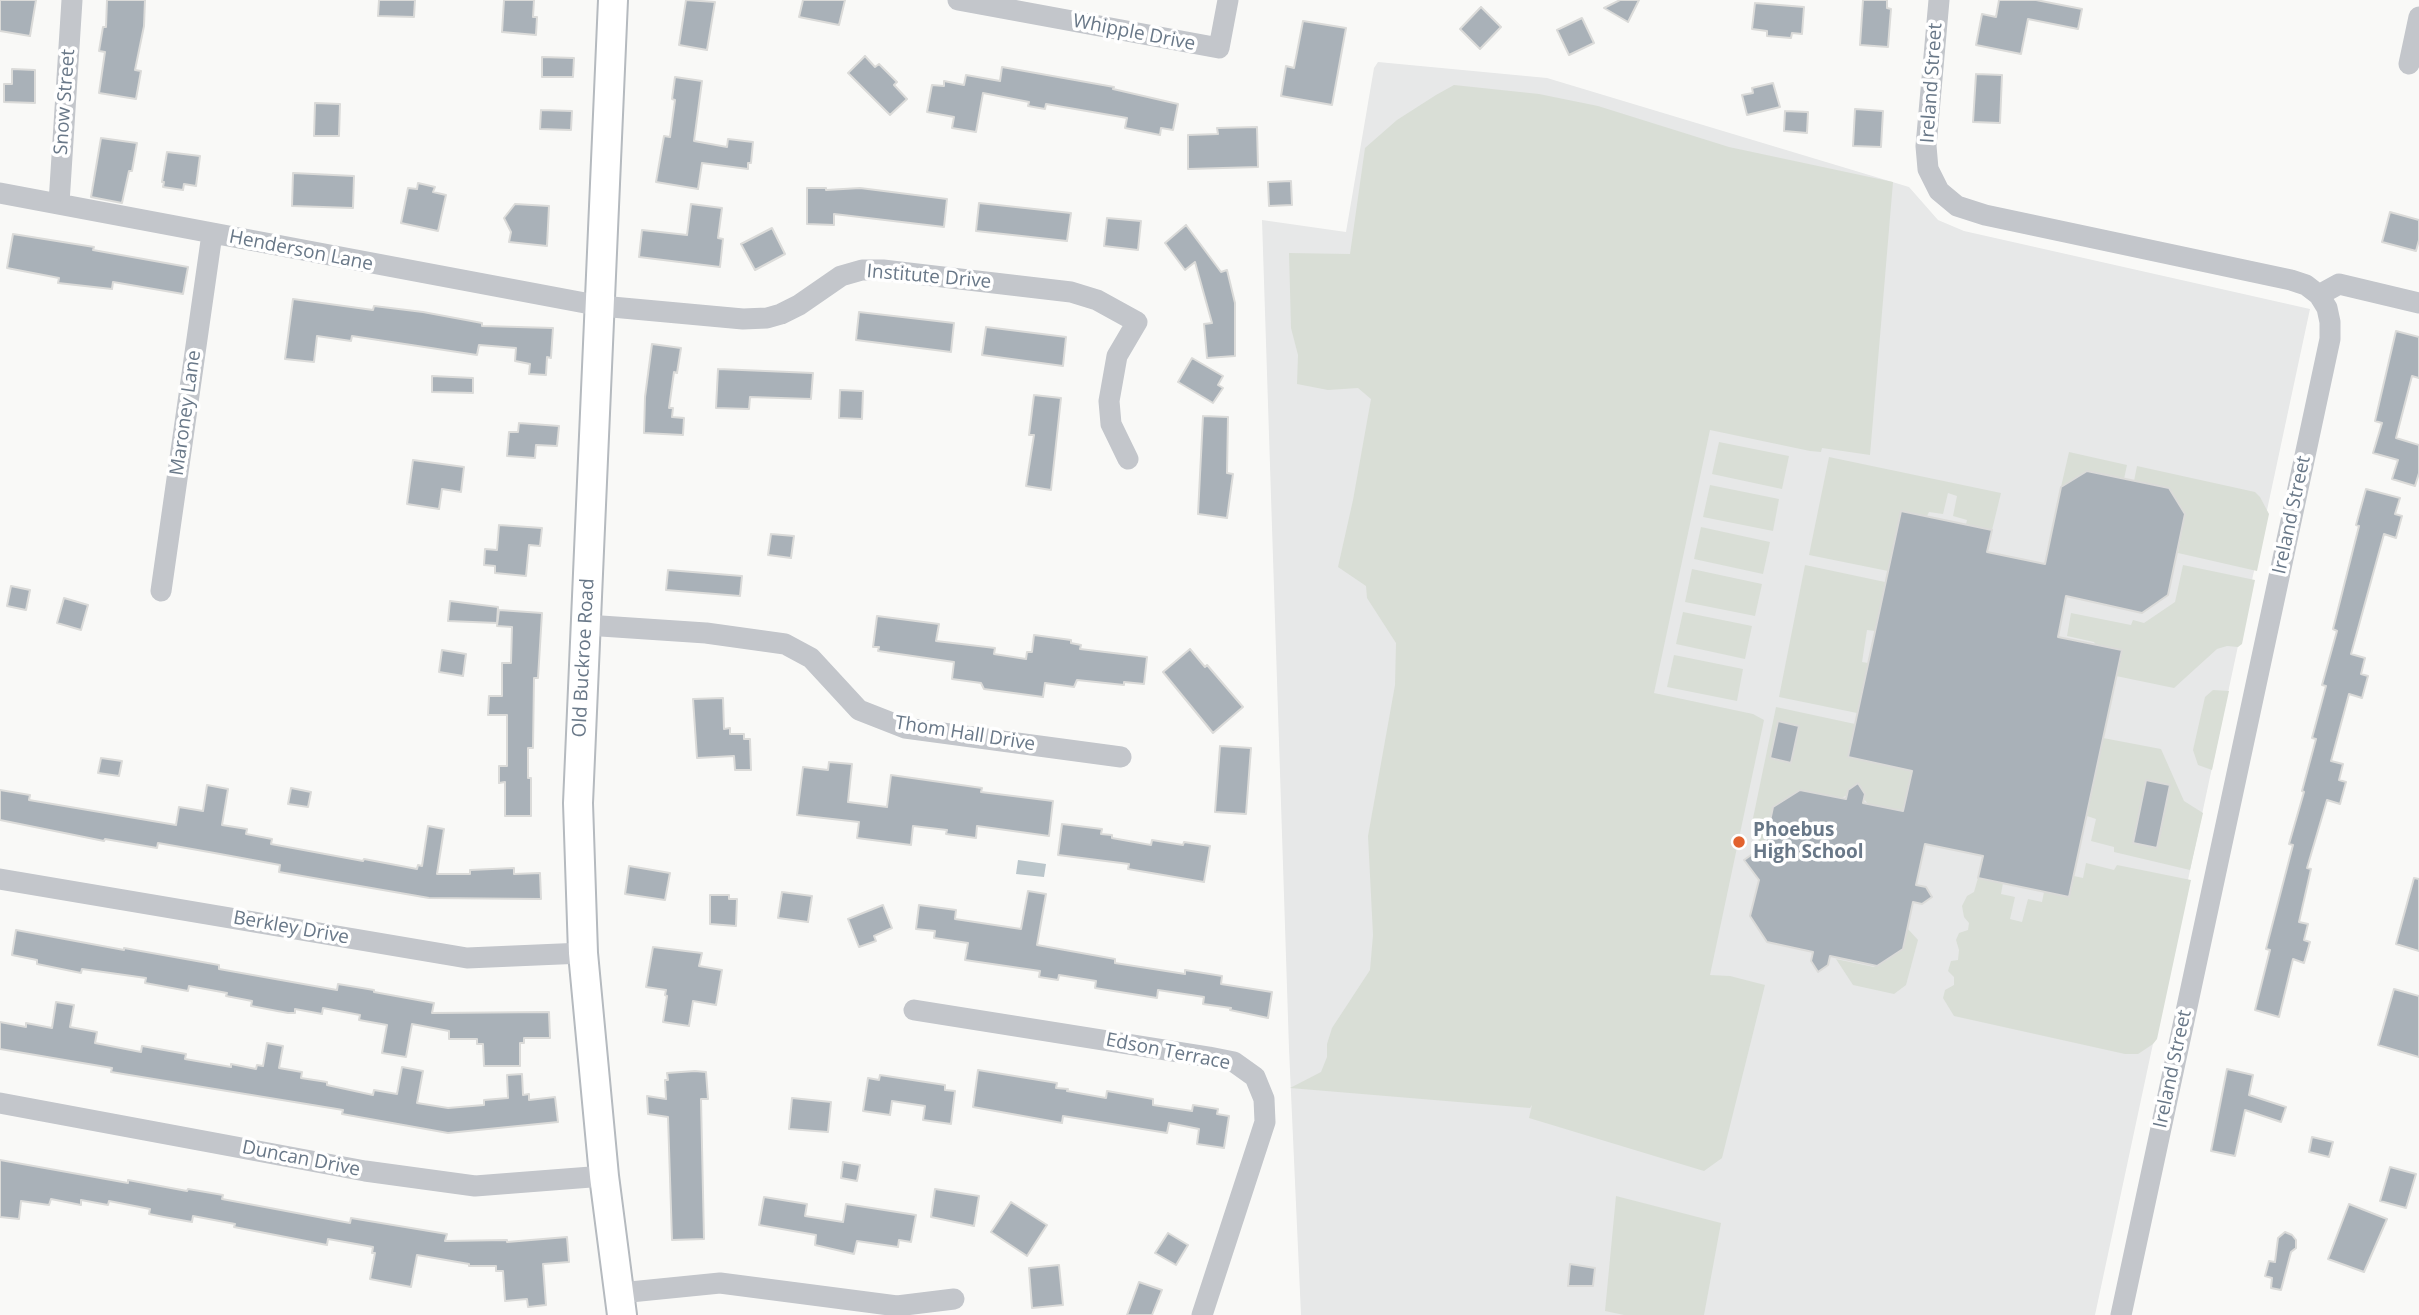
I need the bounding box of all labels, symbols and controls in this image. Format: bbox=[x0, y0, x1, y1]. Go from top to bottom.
street label: Whipple Drive bbox=[1071, 10, 1197, 56]
street label: Ireland Street bbox=[1916, 22, 1948, 144]
street label: Snow Street bbox=[50, 48, 80, 156]
street label: Henderson Lane bbox=[227, 226, 375, 276]
street label: Institute Drive bbox=[866, 260, 992, 294]
street label: Maroney Lane bbox=[166, 349, 206, 477]
street label: Ireland Street bbox=[2268, 454, 2316, 576]
street label: Old Buckroe Road bbox=[568, 578, 600, 738]
street label: Thom Hall Drive bbox=[893, 712, 1037, 756]
place label: Phoebus High School bbox=[1753, 820, 1864, 864]
marker: Phoebus High School bbox=[1731, 834, 1747, 850]
street label: Berkley Drive bbox=[231, 907, 351, 949]
street label: Ireland Street bbox=[2149, 1008, 2197, 1130]
street label: Edson Terrace bbox=[1104, 1029, 1232, 1075]
street label: Duncan Drive bbox=[240, 1136, 362, 1182]

